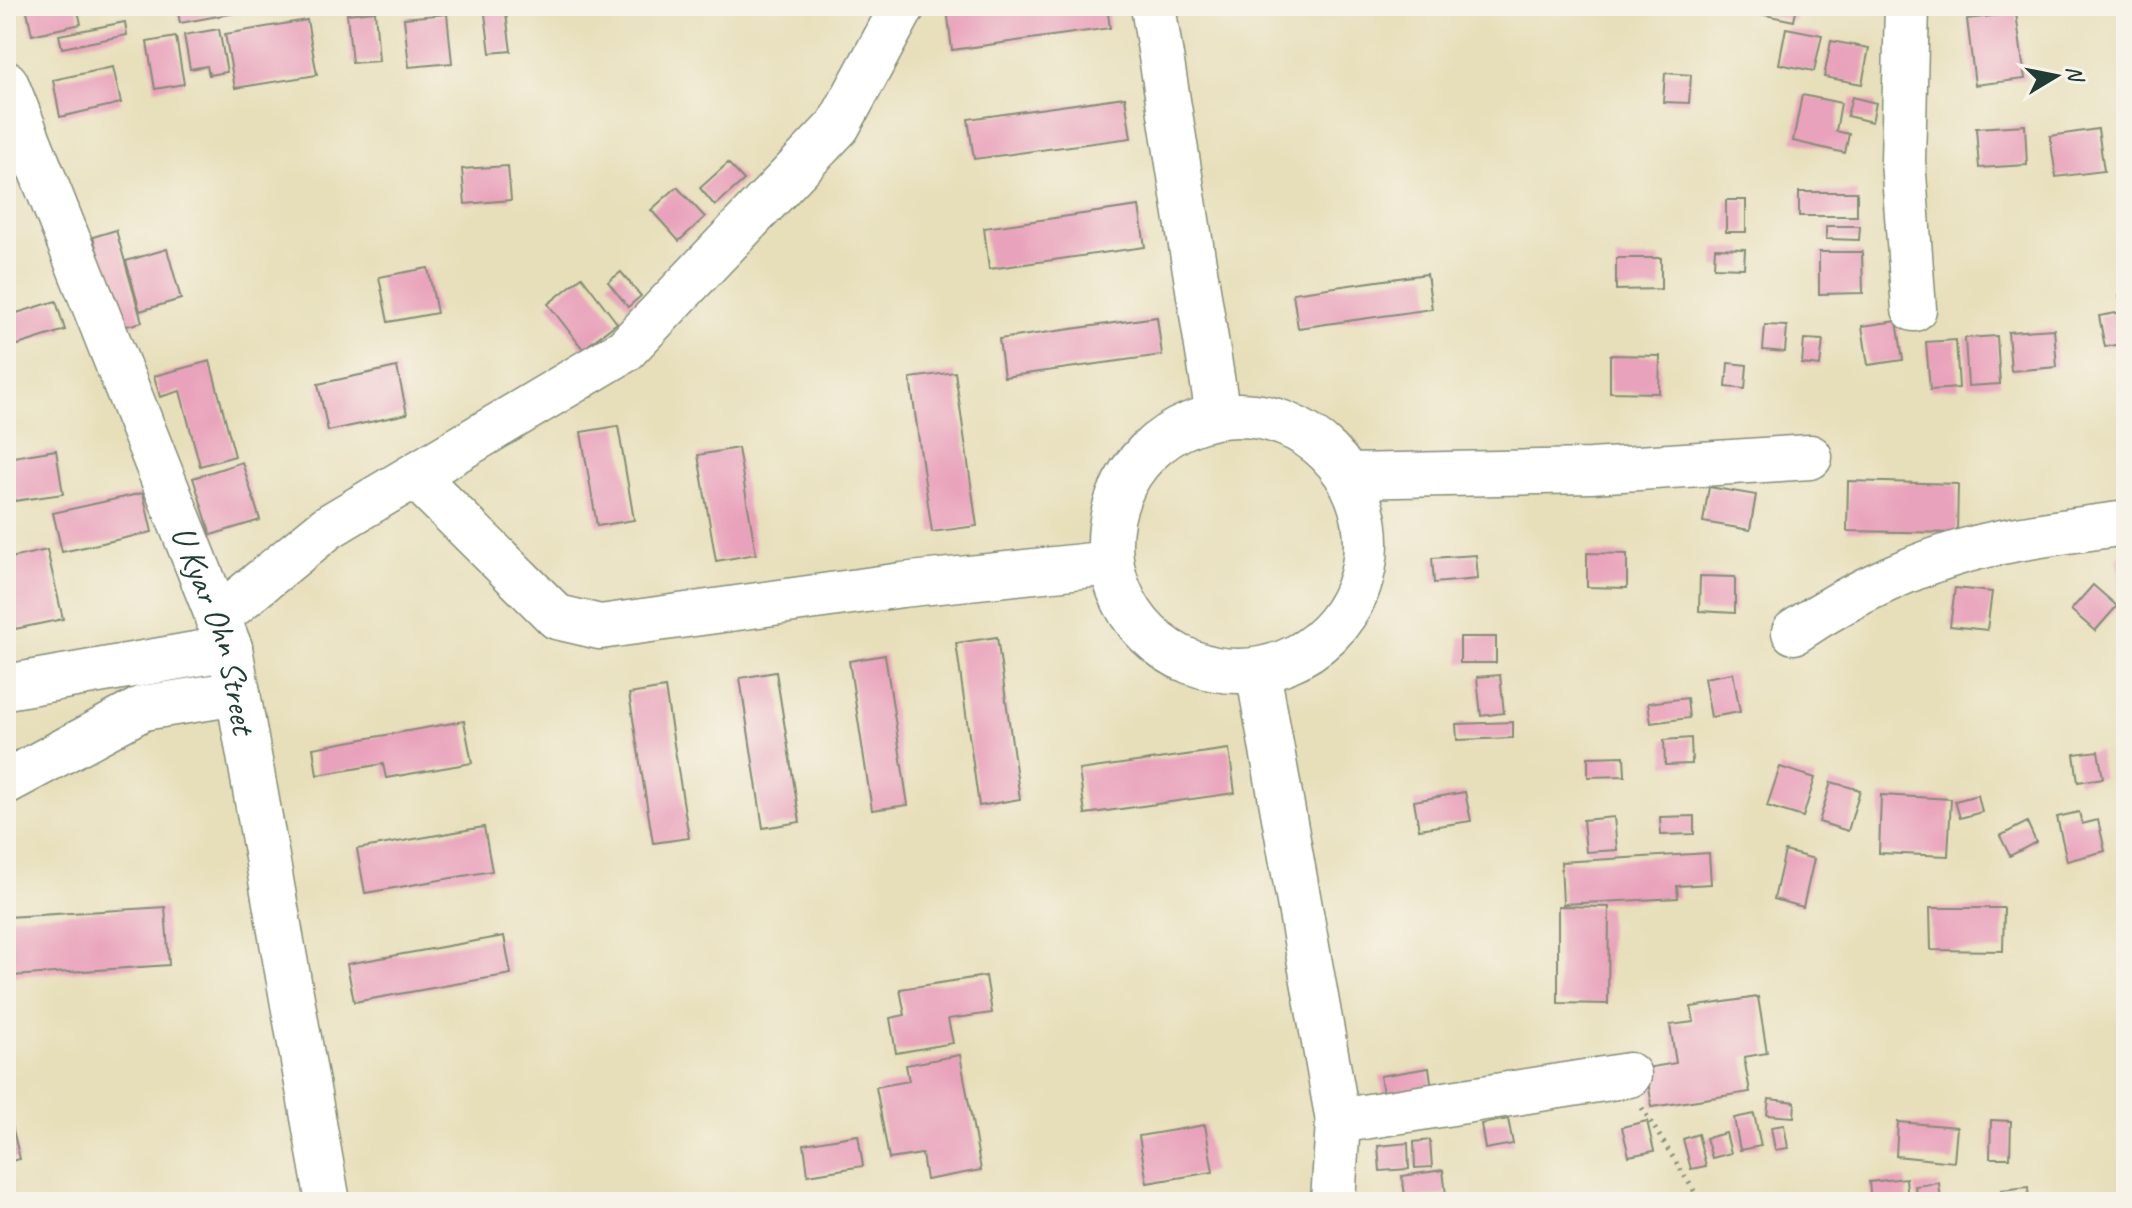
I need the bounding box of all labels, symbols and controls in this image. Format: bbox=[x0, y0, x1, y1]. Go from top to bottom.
north arrow bbox=[2016, 36, 2096, 116]
text: N bbox=[2060, 64, 2090, 85]
street label: U Kyar Ohn Street bbox=[162, 519, 266, 741]

